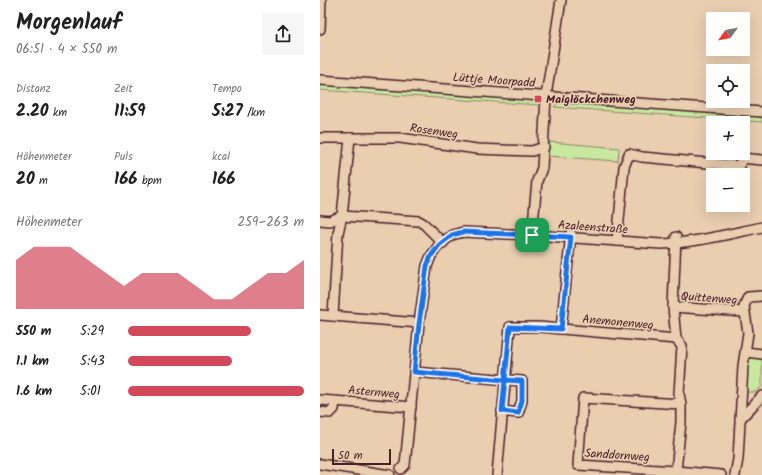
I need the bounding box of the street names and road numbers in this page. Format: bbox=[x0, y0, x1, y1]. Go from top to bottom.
street label: Lüttje Moorpadd bbox=[452, 68, 537, 93]
street label: Rosenweg bbox=[409, 119, 460, 144]
street label: Azaleenstraße bbox=[557, 216, 629, 239]
street label: Quittenweg bbox=[680, 287, 738, 310]
street label: Anemonenweg bbox=[582, 310, 655, 335]
street label: Asternweg bbox=[347, 381, 401, 404]
street label: Sanddornweg bbox=[584, 444, 651, 467]

